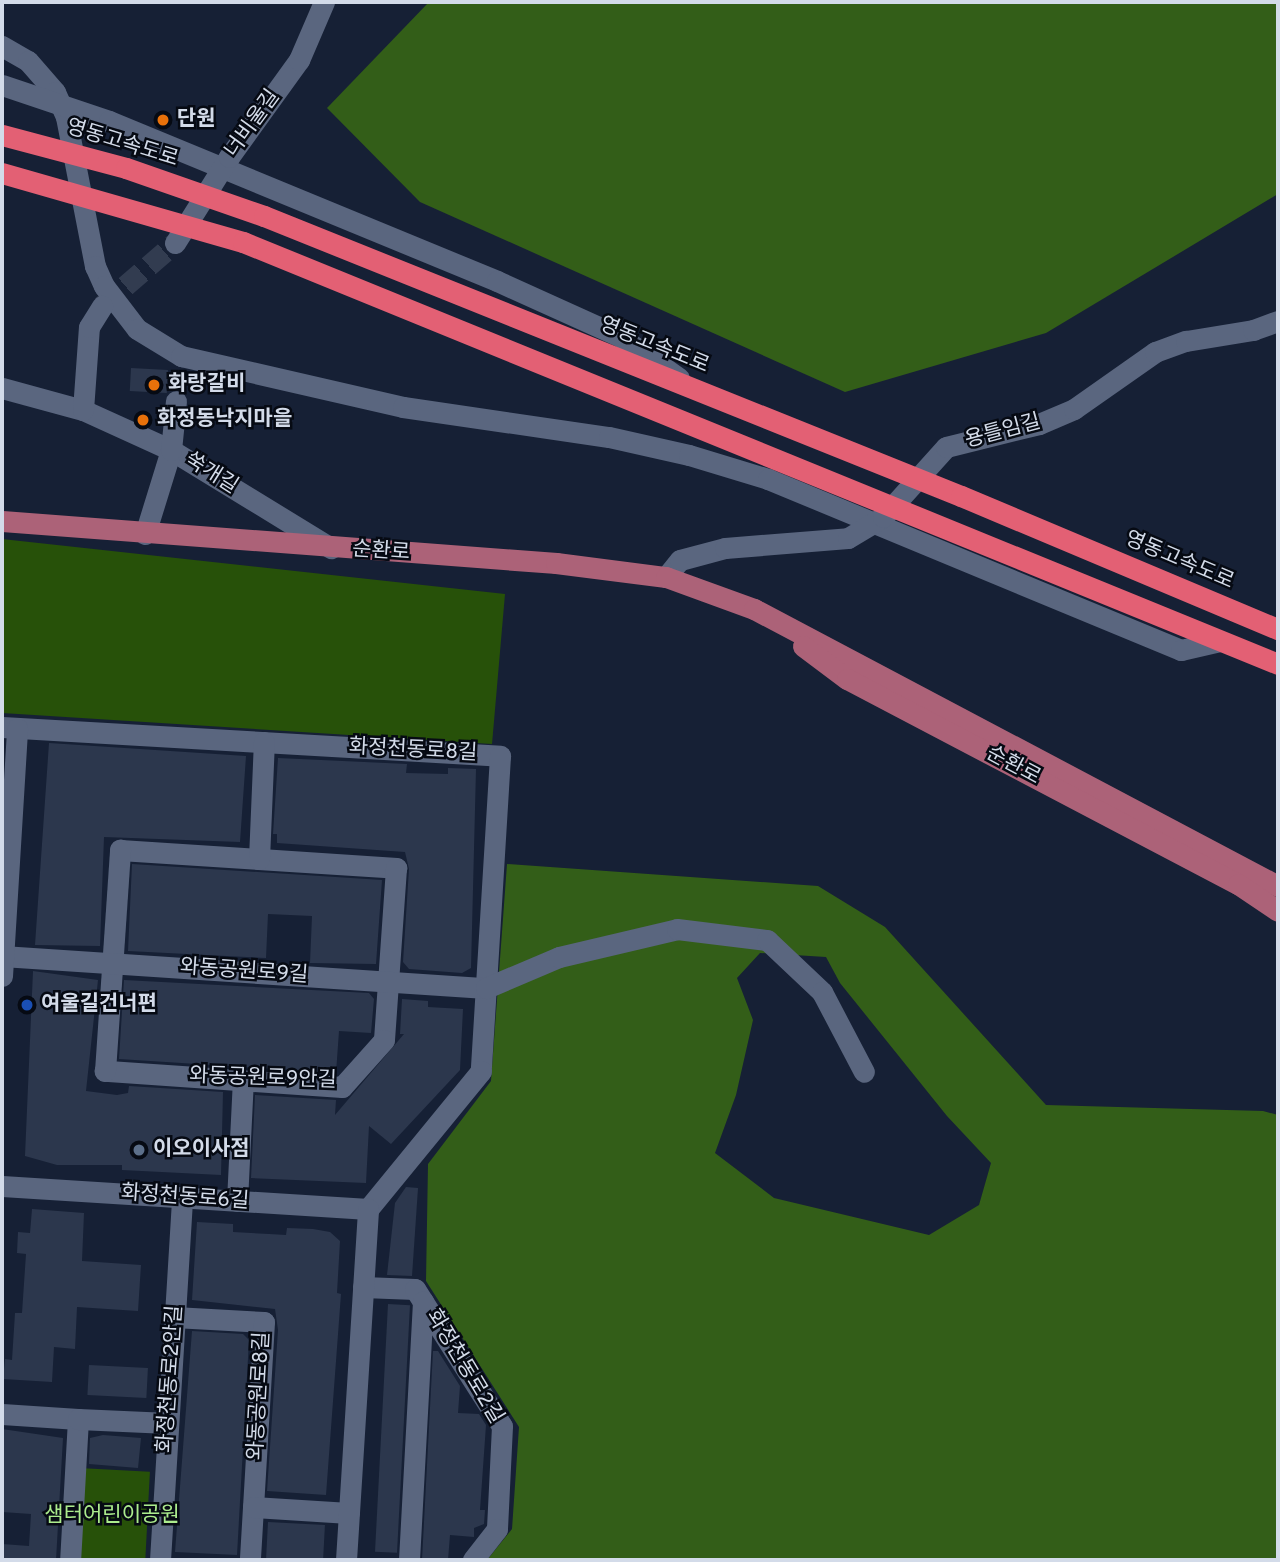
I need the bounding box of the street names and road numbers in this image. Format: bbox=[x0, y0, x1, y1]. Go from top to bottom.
street label: 너비울길 bbox=[220, 85, 286, 163]
street label: 영동고속도로 bbox=[63, 115, 181, 173]
street label: 영동고속도로 bbox=[596, 313, 712, 379]
street label: 용틀임길 bbox=[962, 410, 1044, 454]
street label: 쑥개길 bbox=[180, 448, 242, 500]
street label: 영동고속도로 bbox=[1121, 527, 1237, 595]
street label: 순환로 bbox=[351, 537, 411, 567]
street label: 화정천동로8길 bbox=[348, 735, 478, 767]
street label: 순환로 bbox=[981, 741, 1045, 791]
street label: 와동공원로9길 bbox=[179, 955, 309, 989]
street label: 와동공원로9안길 bbox=[189, 1064, 337, 1094]
street label: 화정천동로6길 bbox=[120, 1181, 250, 1215]
street label: 화정천동로2안길 bbox=[153, 1304, 189, 1454]
street label: 화정천동로2길 bbox=[420, 1305, 508, 1429]
street label: 와동공원로8길 bbox=[244, 1331, 276, 1461]

